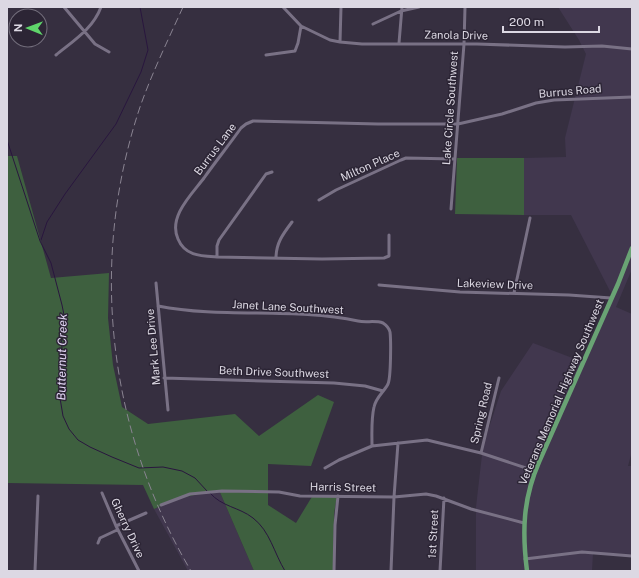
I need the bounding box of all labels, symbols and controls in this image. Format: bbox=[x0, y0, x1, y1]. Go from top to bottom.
north arrow bbox=[8, 8, 48, 48]
scale bar bbox=[503, 8, 599, 34]
text: 200 m bbox=[509, 15, 544, 29]
text: N bbox=[12, 23, 24, 32]
street label: Zanola Drive bbox=[424, 28, 488, 42]
street label: Lake Circle Southwest bbox=[440, 51, 460, 165]
street label: Burrus Road bbox=[538, 82, 602, 100]
street label: Burrus Lane bbox=[192, 121, 238, 177]
street label: Milton Place bbox=[339, 147, 401, 183]
street label: Lakeview Drive bbox=[457, 277, 533, 291]
street label: Veterans Memorial Highway Southwest bbox=[516, 297, 606, 487]
street label: Janet Lane Southwest bbox=[232, 298, 344, 316]
street label: Mark Lee Drive bbox=[144, 308, 162, 386]
water label: Butternut Creek bbox=[54, 313, 70, 400]
street label: Beth Drive Southwest bbox=[219, 364, 329, 380]
street label: Spring Road bbox=[468, 381, 494, 445]
street label: Harris Street bbox=[310, 480, 376, 494]
street label: Gherry Drive bbox=[109, 496, 147, 560]
street label: 1st Street bbox=[426, 509, 440, 559]

